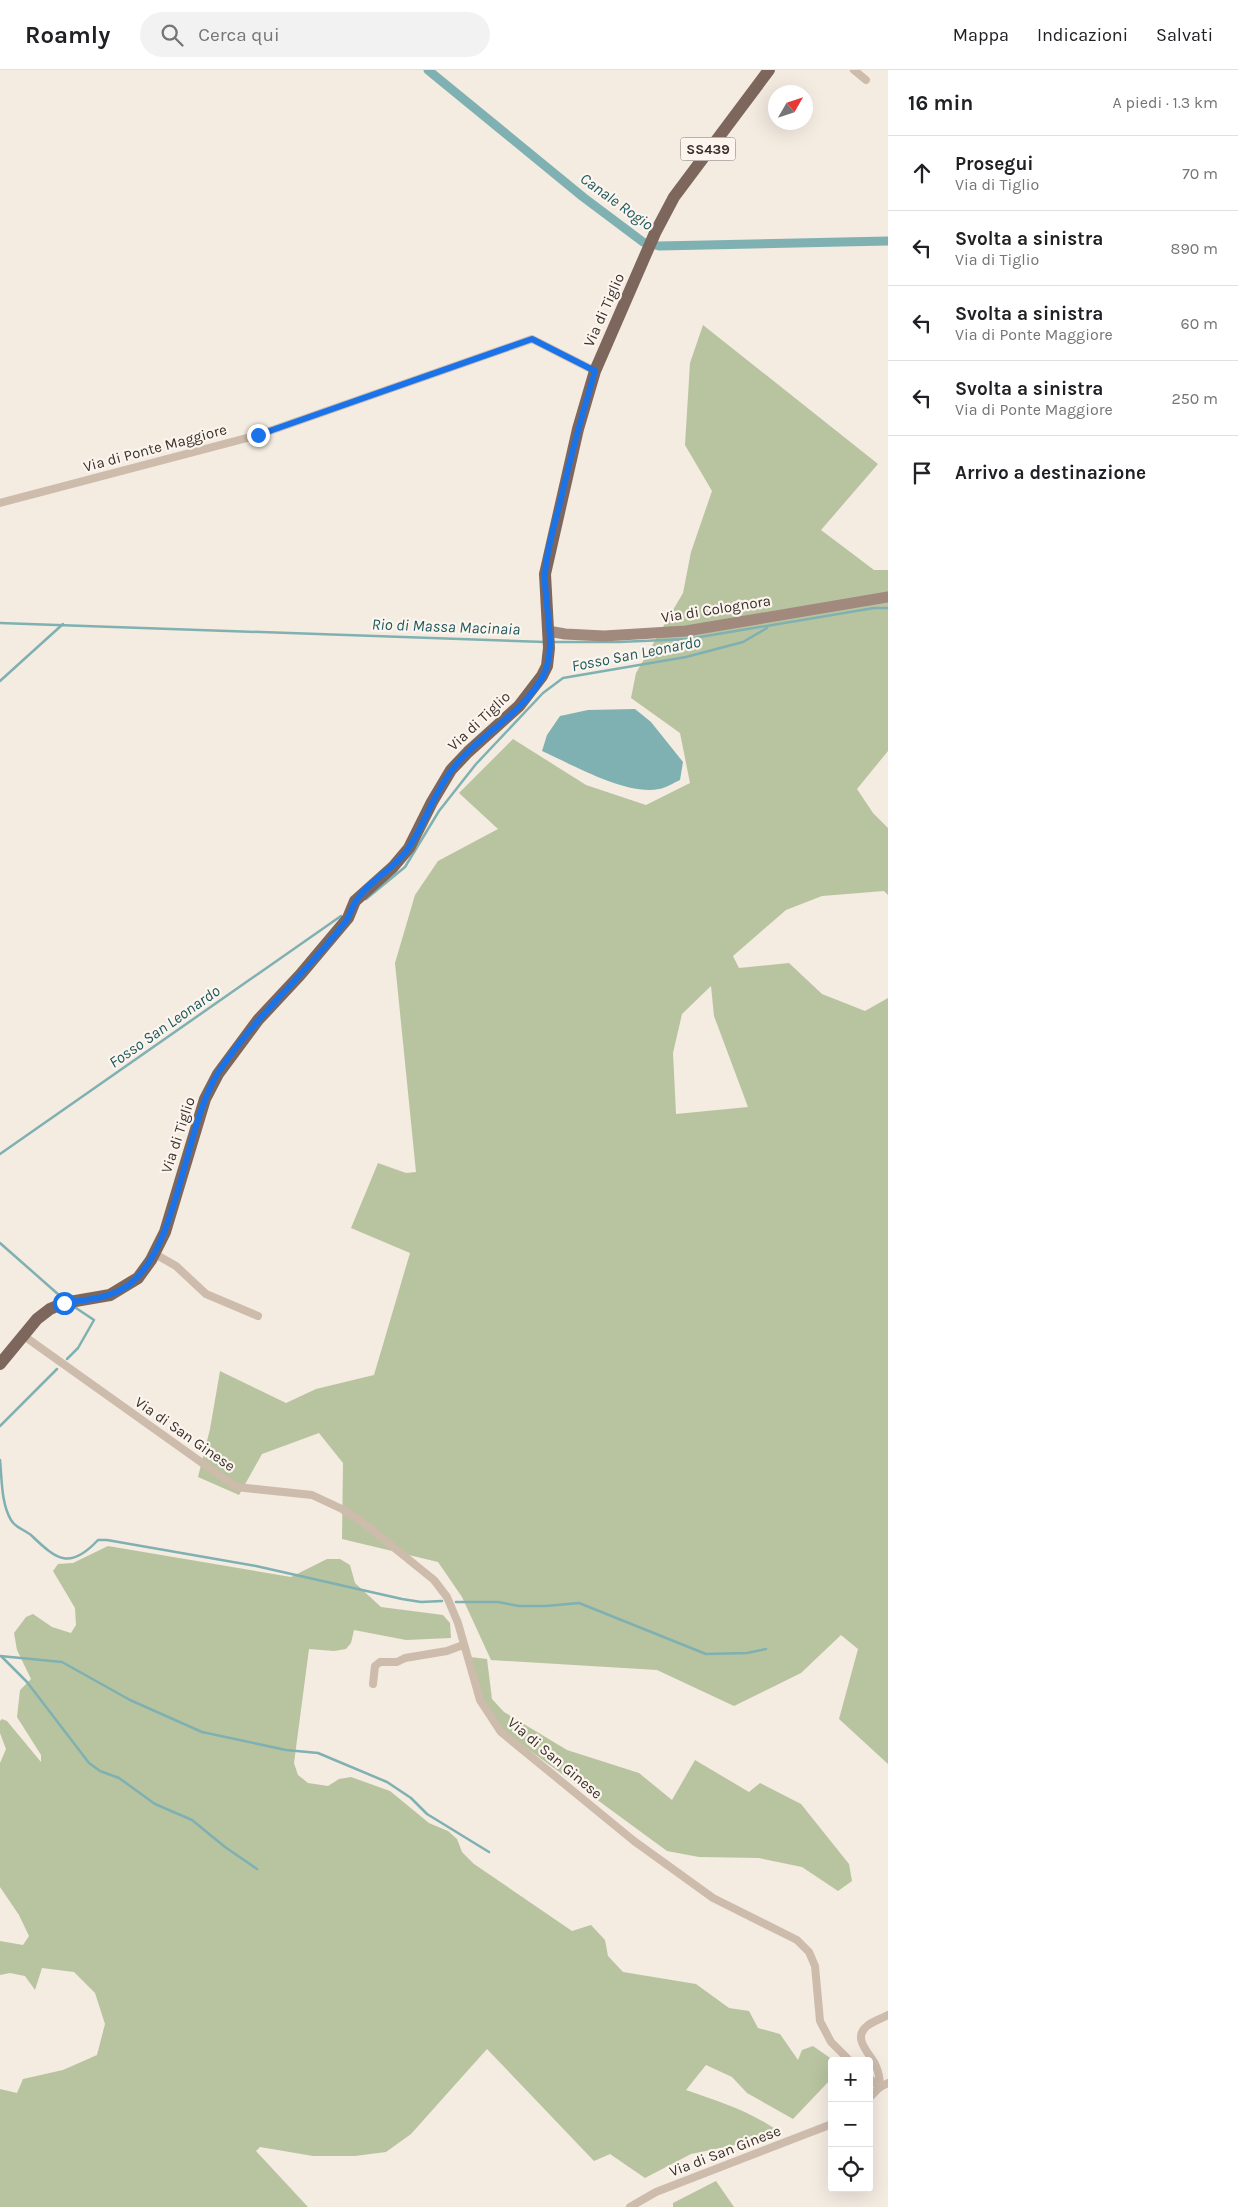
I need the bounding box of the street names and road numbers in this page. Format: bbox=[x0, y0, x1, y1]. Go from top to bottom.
road number: SS439 bbox=[680, 138, 736, 160]
street label: Via di Tiglio bbox=[580, 270, 628, 350]
street label: Via di Ponte Maggiore bbox=[81, 420, 229, 476]
street label: Via di Colognora bbox=[660, 591, 772, 627]
street label: Via di Tiglio bbox=[444, 687, 514, 755]
street label: Via di Tiglio bbox=[157, 1095, 199, 1175]
street label: Via di San Ginese bbox=[131, 1393, 239, 1475]
street label: Via di San Ginese bbox=[504, 1713, 606, 1803]
street label: Via di San Ginese bbox=[667, 2121, 783, 2181]

